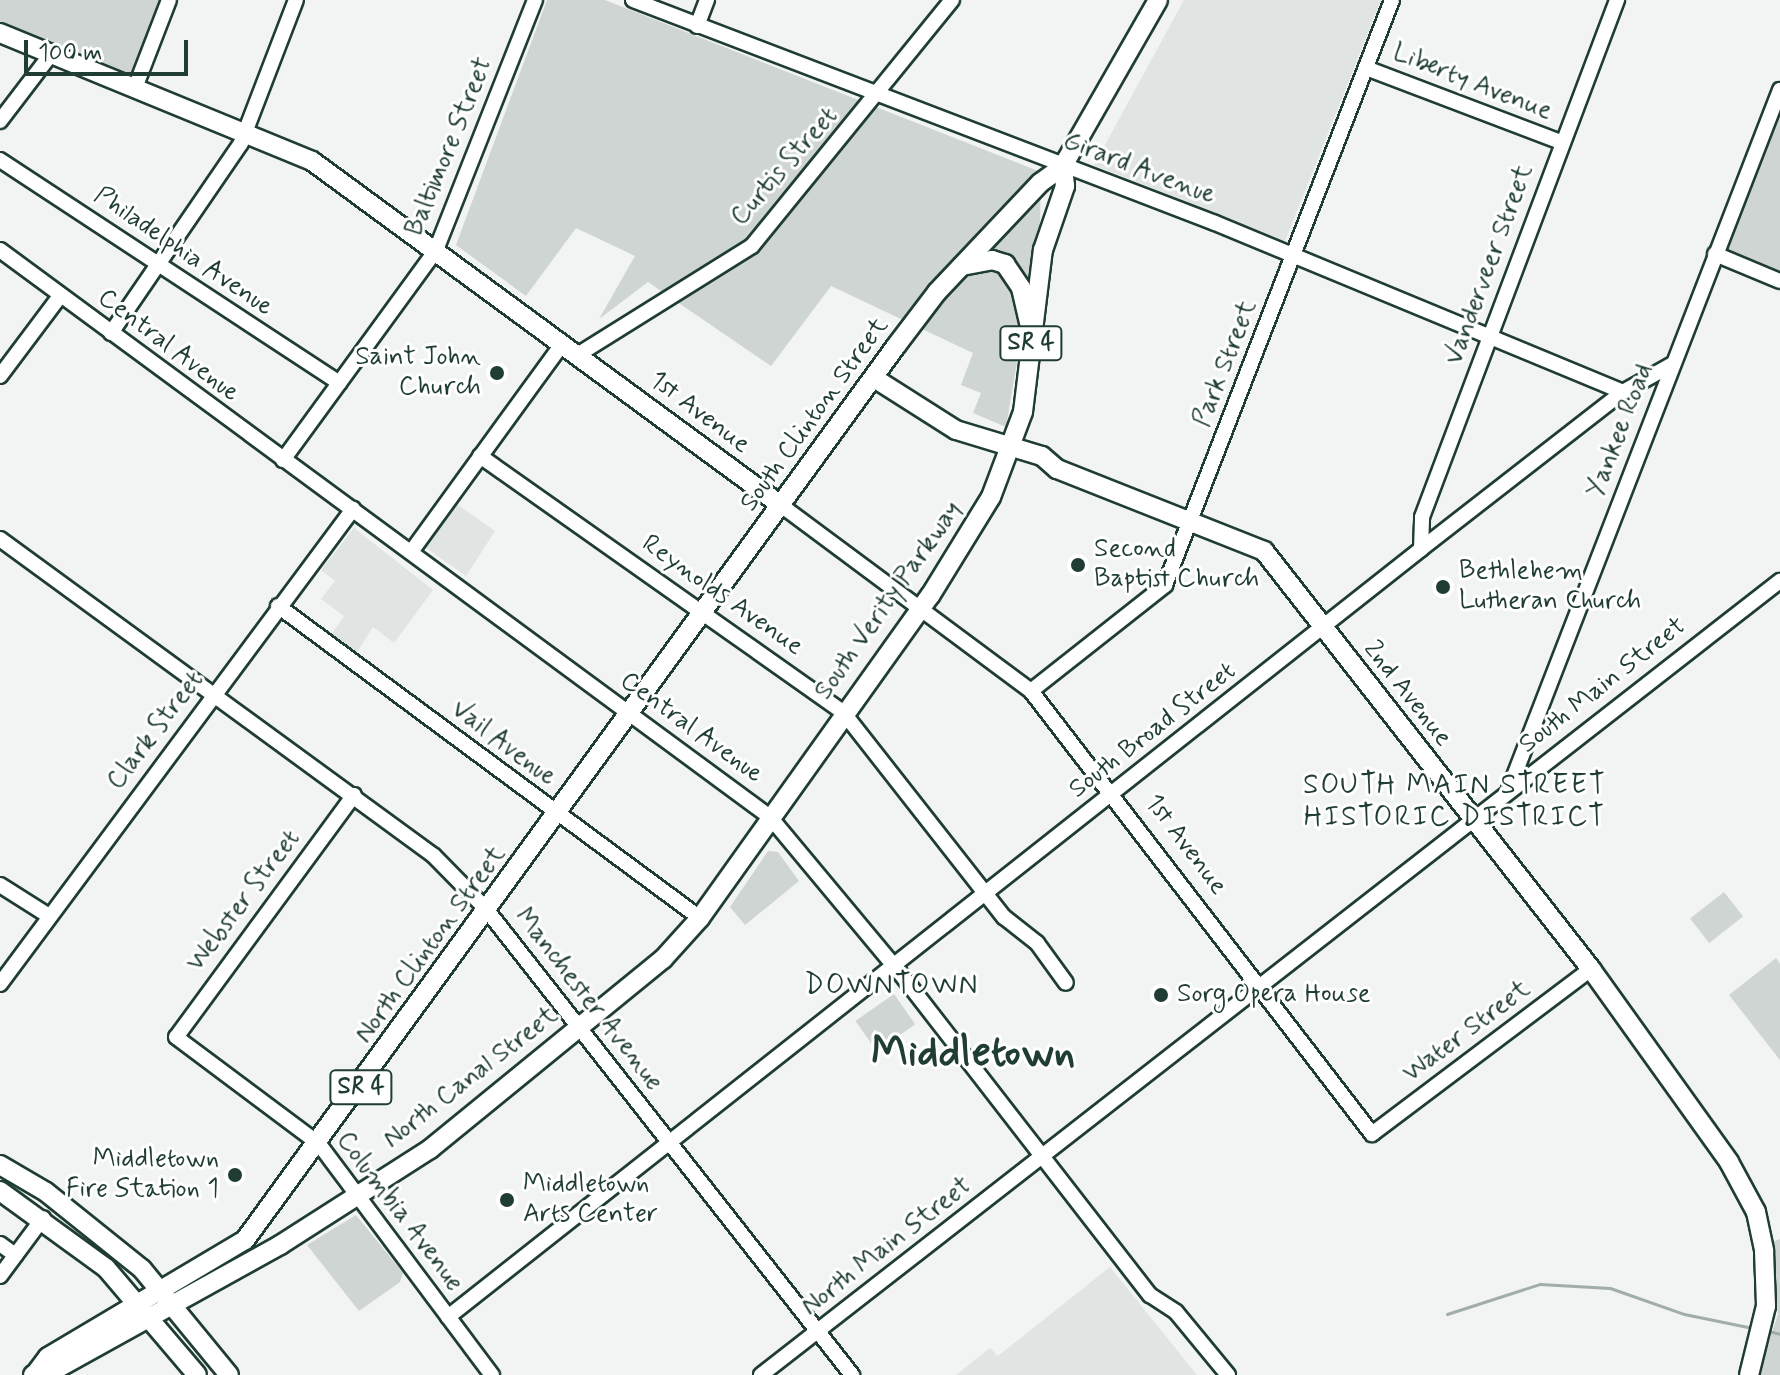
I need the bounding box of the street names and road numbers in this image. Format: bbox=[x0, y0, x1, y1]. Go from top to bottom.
street label: Liberty Avenue bbox=[1388, 38, 1556, 128]
street label: Baltimore Street bbox=[400, 54, 500, 240]
street label: Curtis Street bbox=[724, 100, 846, 234]
street label: Girard Avenue bbox=[1060, 126, 1218, 212]
street label: Vanderveer Street bbox=[1439, 161, 1541, 369]
street label: Philadelphia Avenue bbox=[86, 179, 280, 325]
street label: Central Avenue bbox=[88, 281, 248, 411]
street label: Park Street bbox=[1188, 296, 1264, 432]
street label: South Clinton Street bbox=[734, 312, 896, 518]
road number: SR 4 bbox=[999, 323, 1063, 363]
street label: Yankee Road bbox=[1581, 360, 1661, 502]
street label: 1st Avenue bbox=[642, 365, 756, 461]
street label: South Verity Parkway bbox=[809, 496, 969, 706]
street label: Reynolds Avenue bbox=[635, 529, 809, 663]
street label: South Main Street bbox=[1514, 612, 1692, 760]
street label: 2nd Avenue bbox=[1355, 634, 1459, 754]
street label: South Broad Street bbox=[1062, 655, 1244, 807]
street label: Clark Street bbox=[100, 664, 212, 798]
street label: Central Avenue bbox=[611, 664, 771, 792]
street label: Vail Avenue bbox=[442, 692, 564, 796]
street label: 1st Avenue bbox=[1137, 788, 1233, 902]
street label: Webster Street bbox=[179, 822, 309, 980]
street label: North Clinton Street bbox=[349, 840, 513, 1050]
street label: Manchester Avenue bbox=[508, 904, 668, 1096]
street label: Water Street bbox=[1397, 974, 1537, 1090]
street label: North Canal Street bbox=[378, 1000, 564, 1156]
road number: SR 4 bbox=[329, 1067, 393, 1107]
street label: Columbia Avenue bbox=[328, 1125, 470, 1299]
street label: North Main Street bbox=[796, 1171, 978, 1323]

